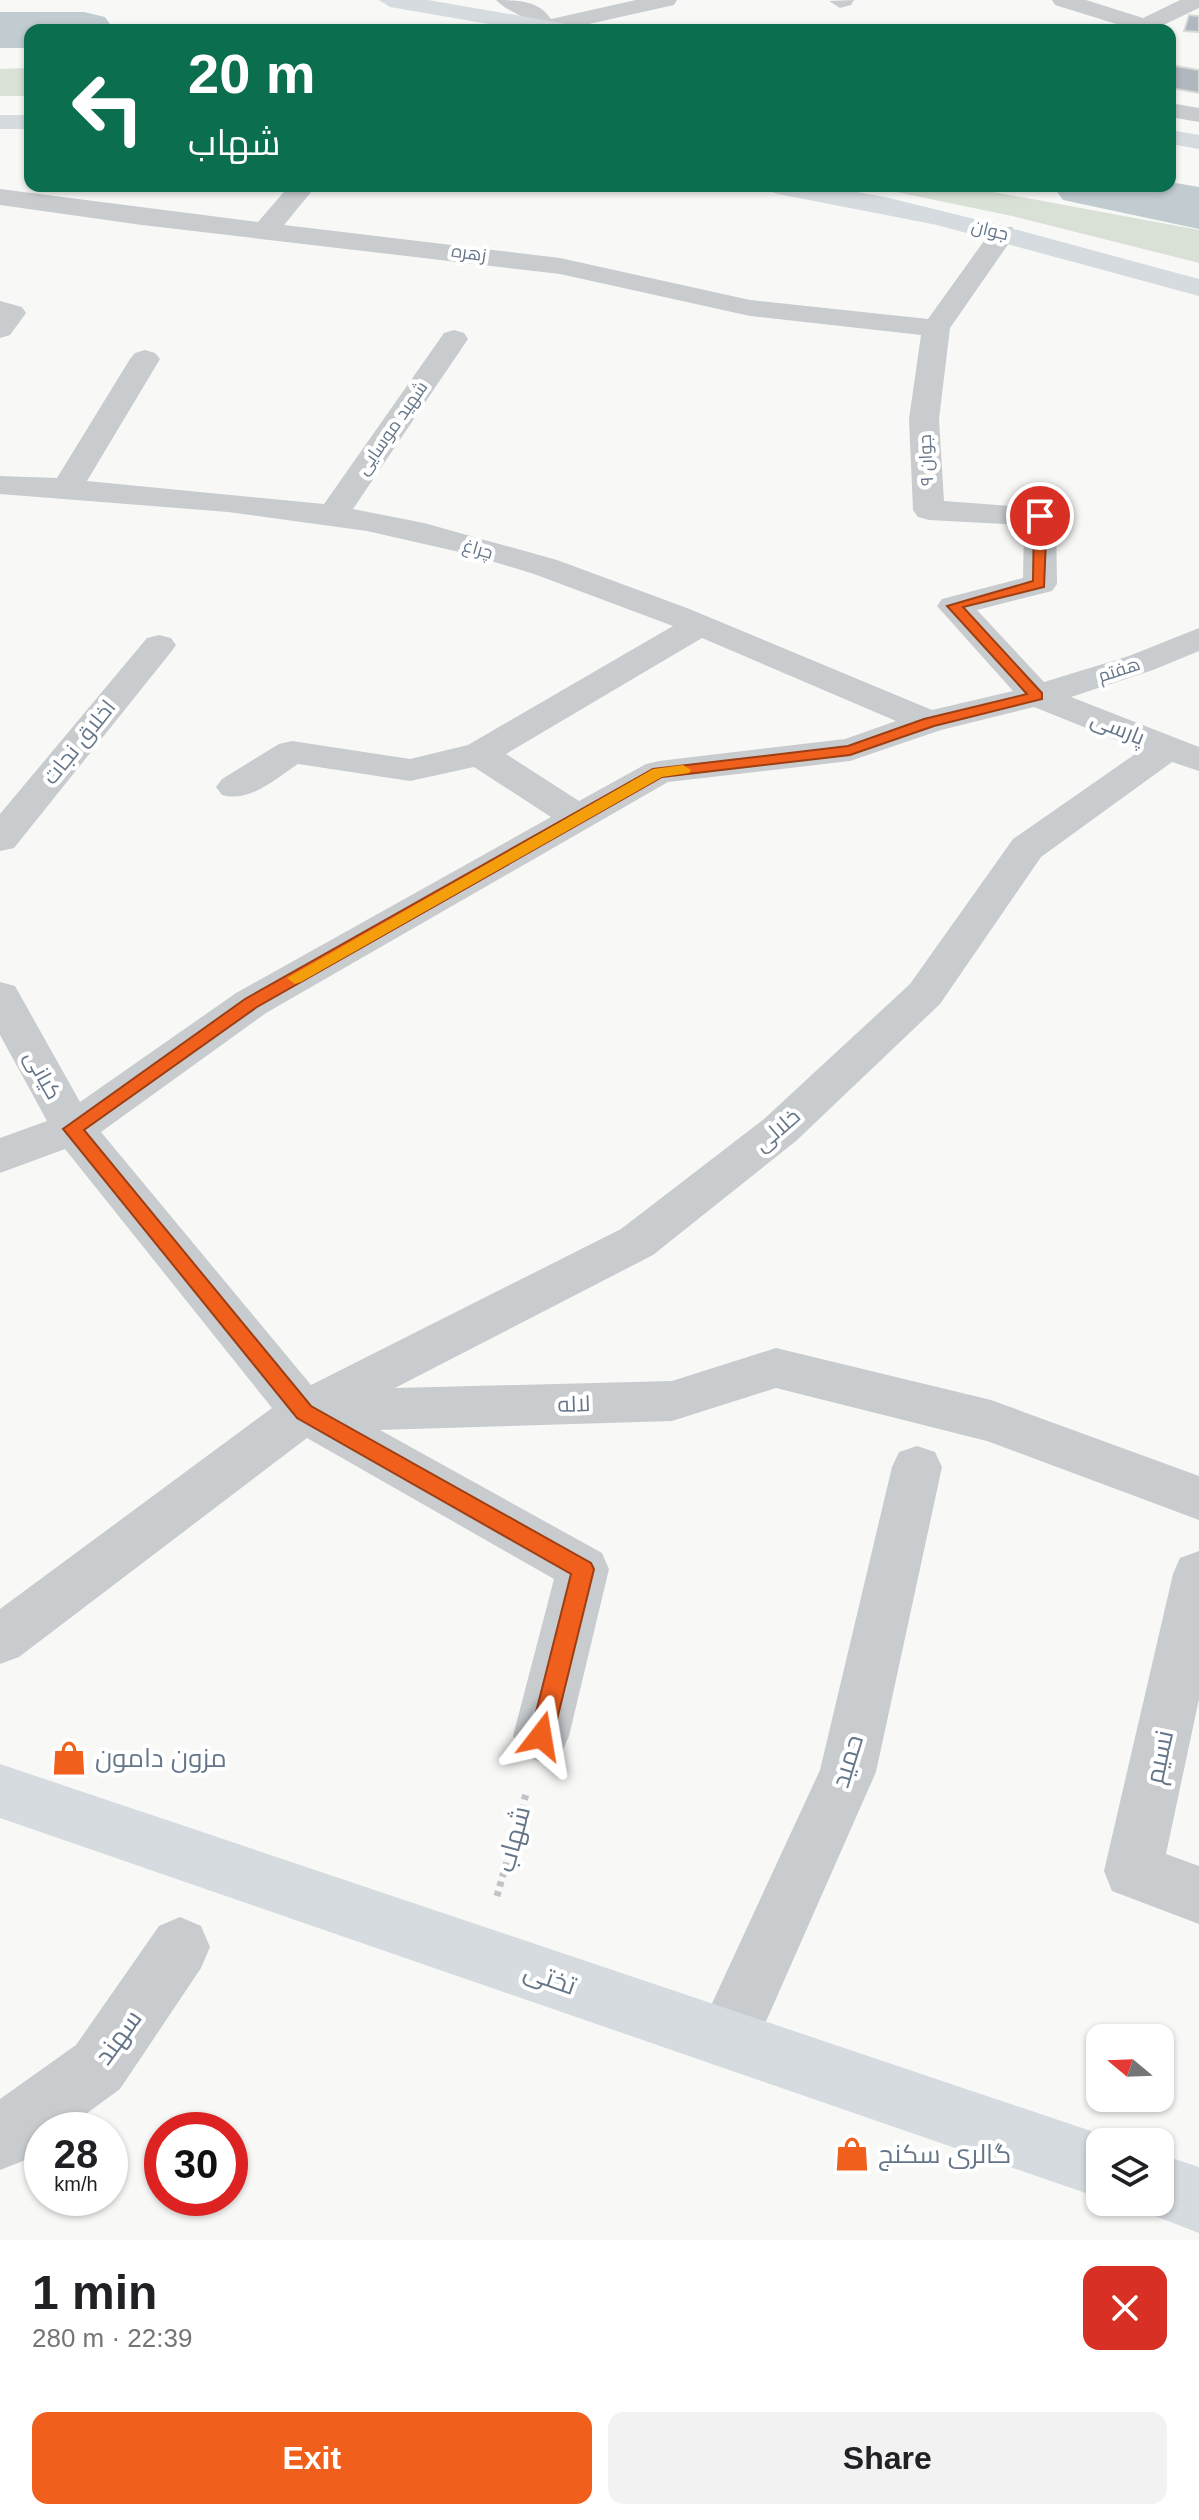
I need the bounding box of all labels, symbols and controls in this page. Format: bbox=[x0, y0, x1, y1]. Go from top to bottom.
text: 20 m bbox=[188, 42, 316, 105]
icon: left bbox=[56, 56, 160, 160]
text: شهاب bbox=[188, 122, 281, 163]
street label: جوان bbox=[969, 216, 1010, 245]
street label: زهره bbox=[450, 241, 488, 266]
street label: شهید موسایی bbox=[352, 377, 432, 479]
street label: جوان ۹ bbox=[915, 434, 938, 486]
pin bbox=[1006, 482, 1074, 550]
icon: arrive bbox=[1018, 494, 1062, 538]
street label: چراغ bbox=[460, 535, 495, 565]
street label: هفتم bbox=[1095, 654, 1143, 688]
street label: اخلاق نجات bbox=[38, 695, 121, 790]
street label: پارسی bbox=[1087, 706, 1149, 752]
street label: کیانی bbox=[19, 1046, 67, 1104]
street label: خلالی bbox=[749, 1103, 806, 1157]
street label: لاله bbox=[557, 1391, 591, 1417]
position arrow bbox=[499, 1694, 583, 1778]
street label: نسیم bbox=[1139, 1727, 1182, 1787]
street label: حمید bbox=[825, 1731, 869, 1791]
shop icon: مزون دامون bbox=[50, 1739, 88, 1777]
place label: مزون دامون bbox=[95, 1743, 227, 1773]
street label: شهاب bbox=[490, 1803, 537, 1875]
street label: تختی bbox=[520, 1955, 580, 2002]
street label: سهند bbox=[88, 2004, 149, 2071]
north arrow bbox=[1086, 2024, 1174, 2112]
map controls bbox=[1086, 2024, 1174, 2216]
speed limit sign: 30 bbox=[144, 2112, 248, 2216]
button: layers bbox=[1086, 2128, 1174, 2216]
text: 28 bbox=[54, 2132, 98, 2176]
shop icon: گالری سکنج bbox=[833, 2135, 871, 2173]
place label: گالری سکنج bbox=[878, 2139, 1011, 2171]
text: km/h bbox=[54, 2173, 98, 2195]
text: 1 min bbox=[32, 2266, 157, 2319]
button: close bbox=[1083, 2266, 1167, 2350]
text: 280 m · 22:39 bbox=[32, 2323, 192, 2353]
button: Exit bbox=[32, 2412, 592, 2504]
button: Share bbox=[608, 2412, 1167, 2504]

